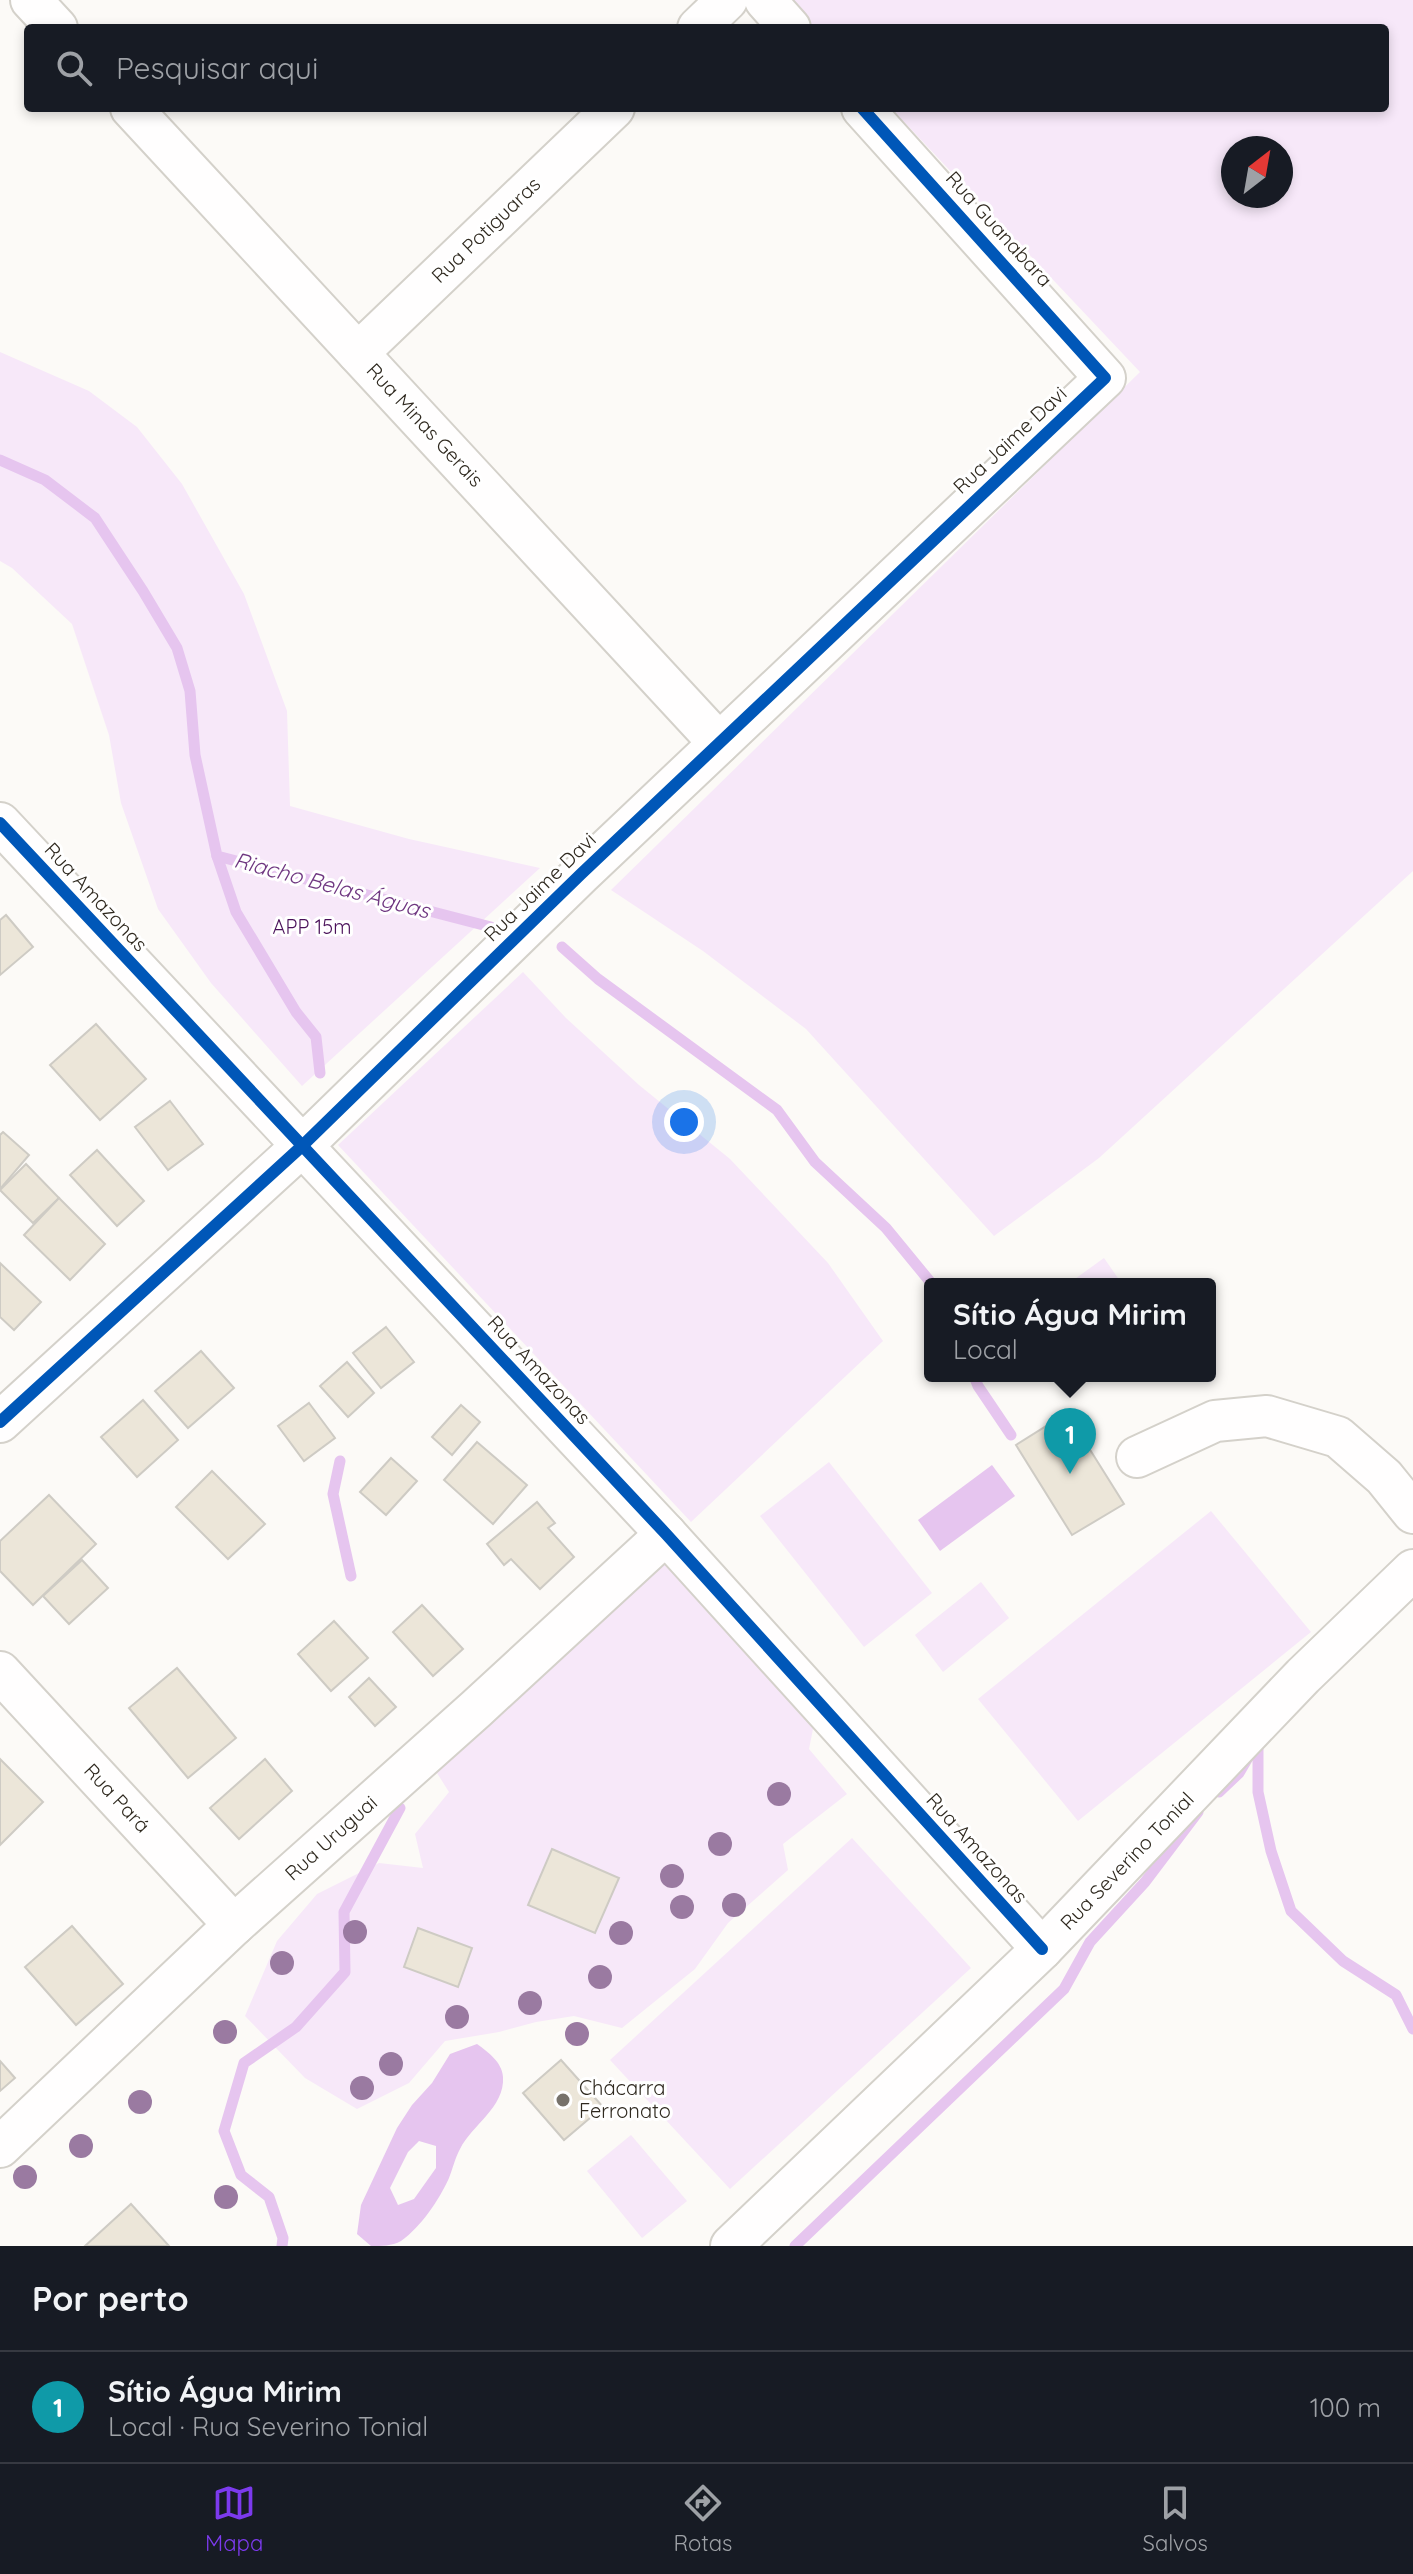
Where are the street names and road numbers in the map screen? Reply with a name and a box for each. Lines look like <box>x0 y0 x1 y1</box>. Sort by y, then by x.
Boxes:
street label: Rua Guanabara <box>941 166 1058 292</box>
street label: Rua Potiguaras <box>426 171 545 288</box>
street label: Rua Minas Gerais <box>362 358 489 492</box>
street label: Rua Jaime Davi <box>948 381 1072 499</box>
street label: Rua Jaime Davi <box>478 827 601 946</box>
street label: Rua Amazonas <box>39 837 153 956</box>
street label: Rua Amazonas <box>482 1310 596 1429</box>
street label: Rua Pará <box>79 1758 156 1838</box>
street label: Rua Amazonas <box>921 1787 1033 1908</box>
street label: Rua Severino Tonial <box>1055 1787 1199 1935</box>
street label: Rua Uruguai <box>279 1790 382 1886</box>

